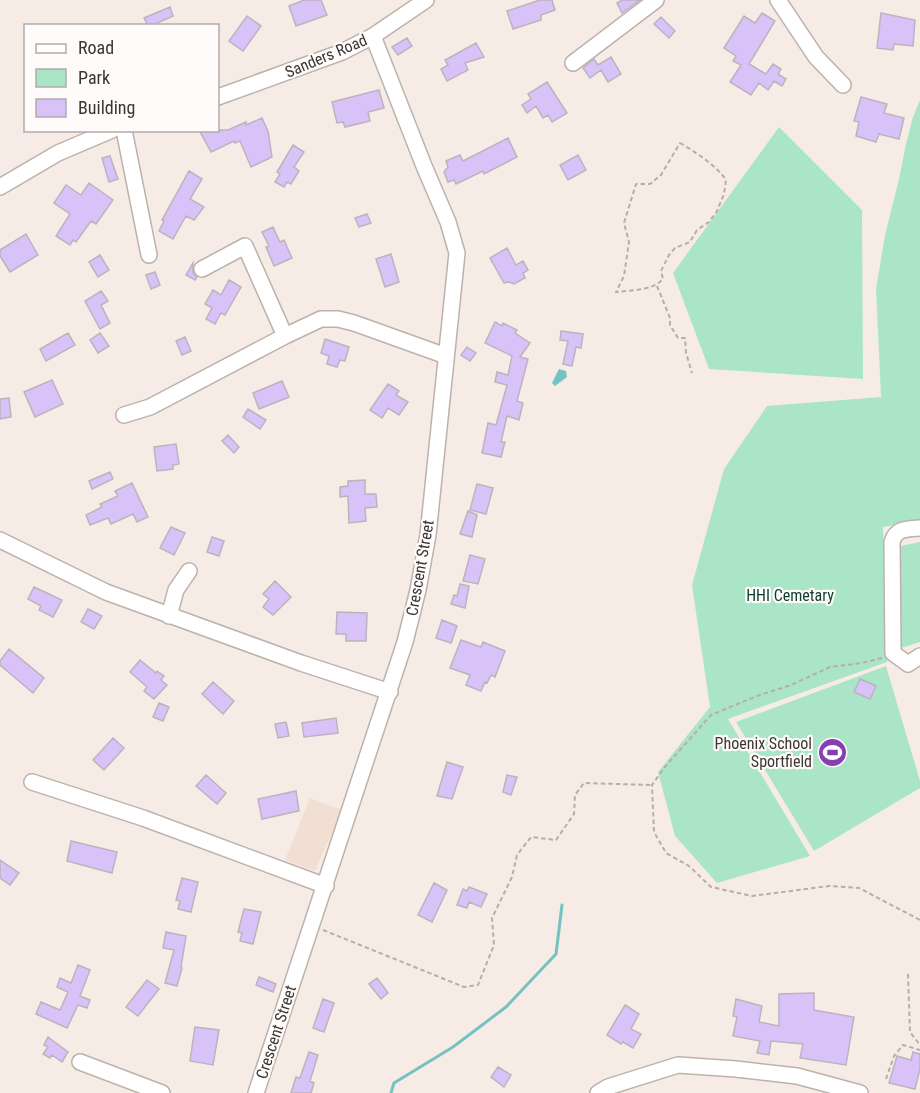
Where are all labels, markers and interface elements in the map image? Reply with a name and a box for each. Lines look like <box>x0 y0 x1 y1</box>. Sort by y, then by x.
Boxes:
legend <box>24 24 219 132</box>
street label: Sanders Road <box>282 30 370 82</box>
text: Road <box>78 37 114 58</box>
text: Park <box>78 67 110 88</box>
text: Building <box>78 97 135 118</box>
street label: Crescent Street <box>402 518 438 617</box>
park label: HHI Cemetary <box>746 586 834 605</box>
place label: Phoenix School Sportfield <box>715 734 812 771</box>
sports icon: Phoenix School Sportfield <box>817 736 849 768</box>
street label: Crescent Street <box>252 983 300 1081</box>

